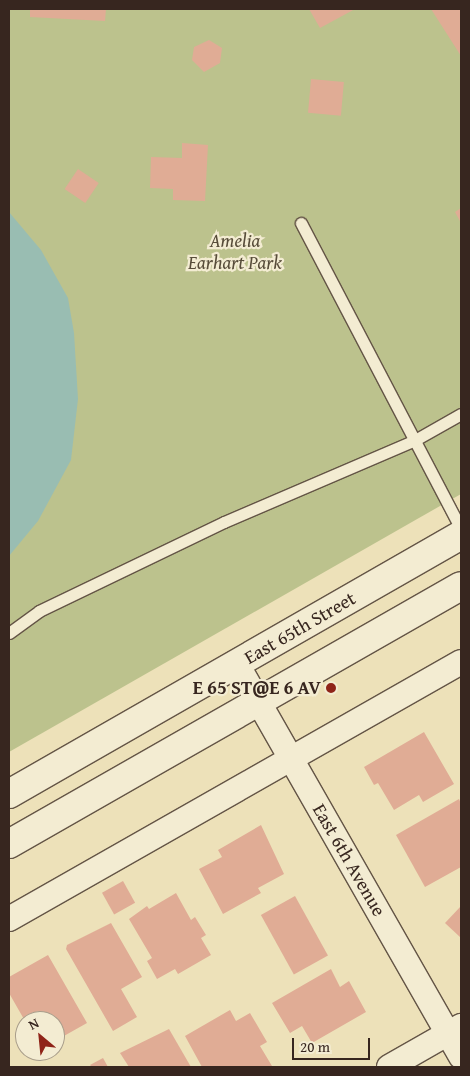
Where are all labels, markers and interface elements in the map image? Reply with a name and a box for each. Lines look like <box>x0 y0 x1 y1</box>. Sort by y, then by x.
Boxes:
park label: Amelia Earhart Park <box>188 230 282 274</box>
street label: East 65th Street <box>240 587 360 669</box>
place label: E 65 ST@E 6 AV <box>193 677 321 699</box>
marker: E 65 ST@E 6 AV <box>325 682 337 694</box>
street label: East 6th Avenue <box>308 800 390 920</box>
north arrow <box>15 1011 65 1061</box>
text: N <box>25 1013 42 1035</box>
scale bar <box>295 1028 372 1060</box>
text: 20 m <box>300 1036 330 1057</box>

